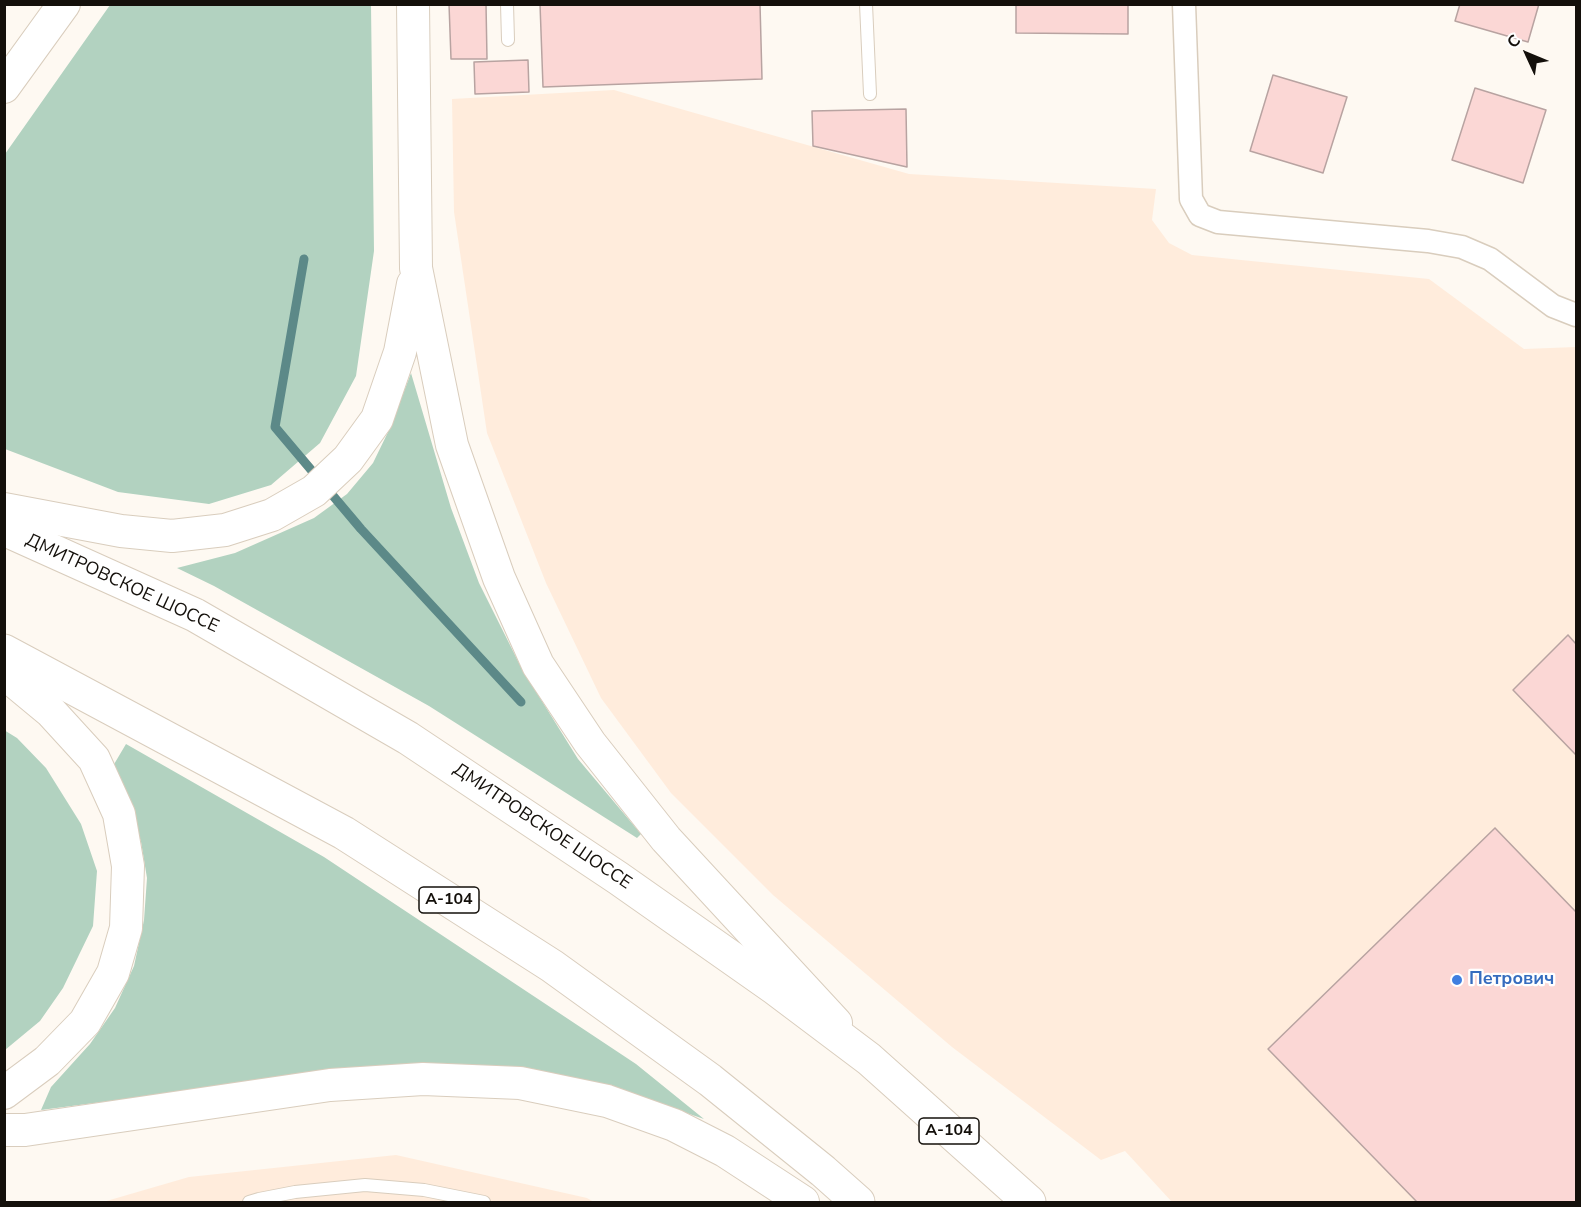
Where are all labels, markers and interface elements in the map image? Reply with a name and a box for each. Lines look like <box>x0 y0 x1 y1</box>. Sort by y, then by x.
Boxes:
north arrow <box>1497 24 1557 84</box>
text: С <box>1502 30 1526 53</box>
street label: ДМИТРОВСКОЕ ШОССЕ <box>22 530 222 638</box>
street label: ДМИТРОВСКОЕ ШОССЕ <box>449 759 635 895</box>
road number: А-104 <box>419 887 479 913</box>
place label: Петрович <box>1469 969 1554 991</box>
marker: Петрович <box>1450 973 1464 987</box>
road number: А-104 <box>919 1118 979 1144</box>

